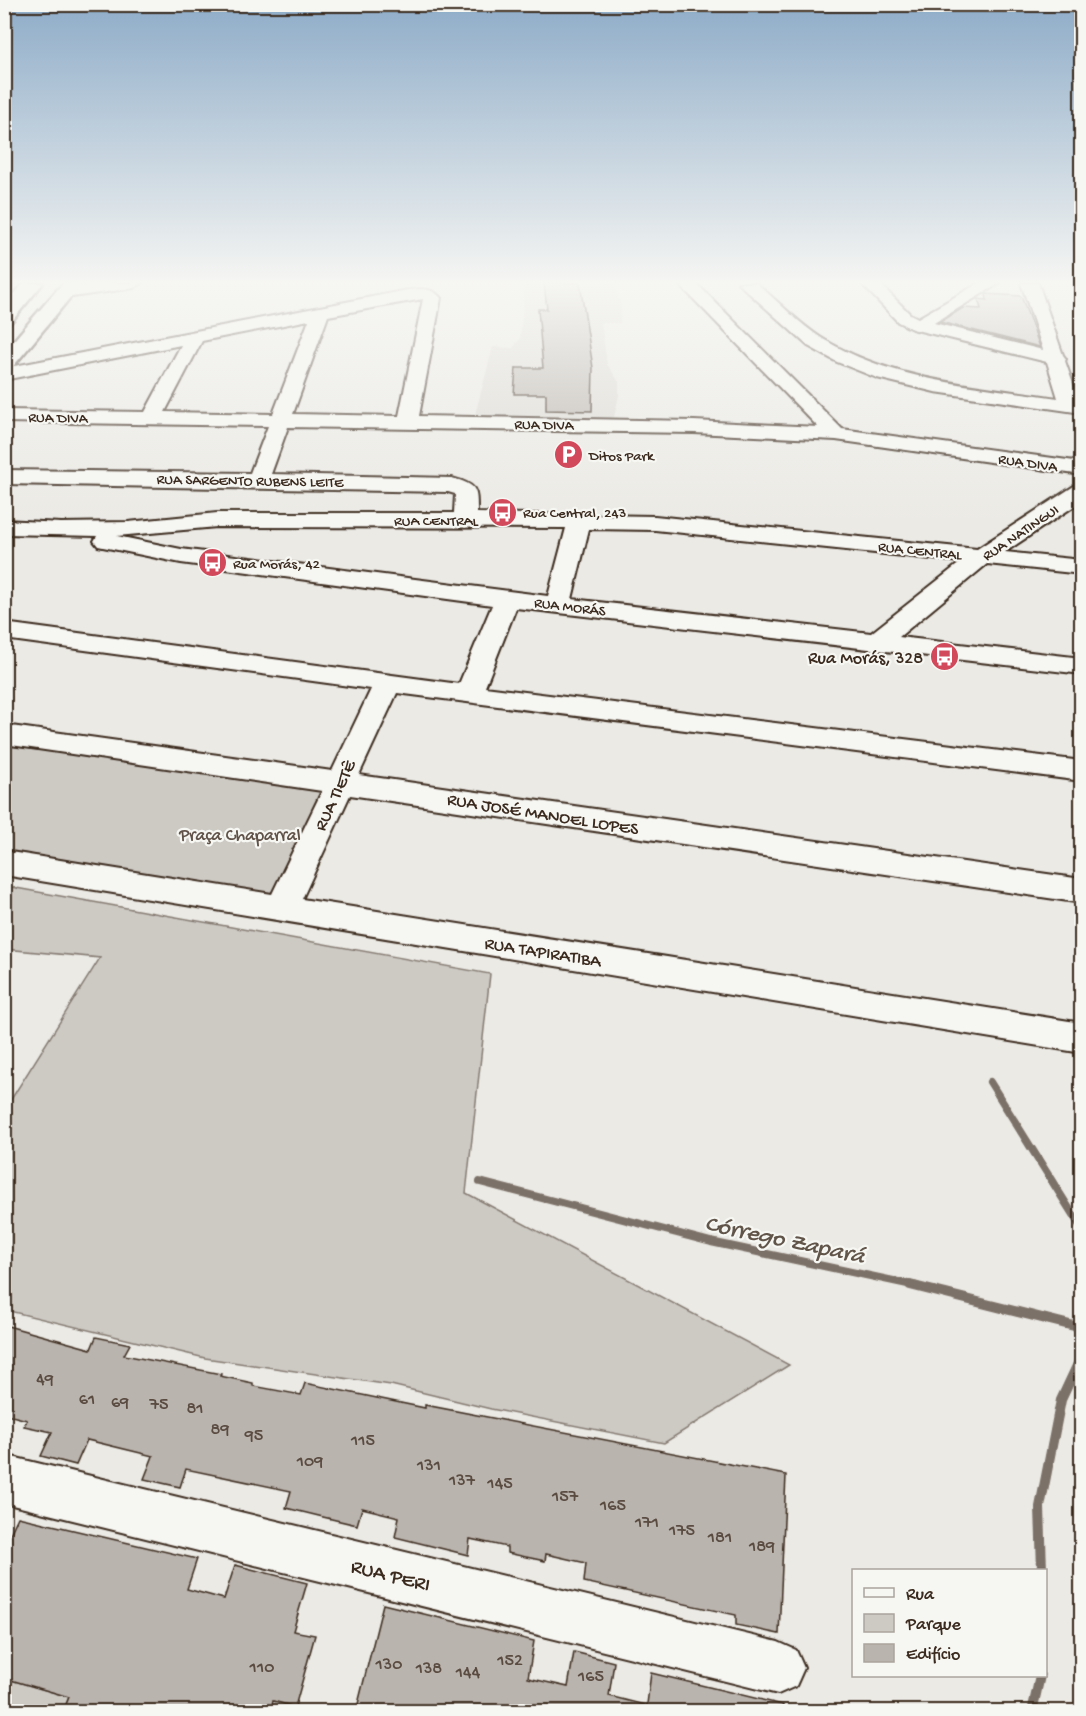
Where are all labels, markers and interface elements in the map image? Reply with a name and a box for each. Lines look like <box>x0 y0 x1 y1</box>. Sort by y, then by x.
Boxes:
street label: RUA DIVA <box>28 409 89 429</box>
street label: RUA DIVA <box>514 416 575 436</box>
parking icon: Ditos Park <box>552 439 584 471</box>
place label: Ditos Park <box>588 448 655 466</box>
street label: RUA DIVA <box>997 451 1060 477</box>
street label: RUA SARGENTO RUBENS LEITE <box>156 471 344 493</box>
bus stop icon: Rua Central, 243 <box>486 496 518 528</box>
street label: RUA NATINGUI <box>979 501 1063 566</box>
place label: Rua Central, 243 <box>523 505 627 523</box>
street label: RUA CENTRAL <box>394 513 479 531</box>
street label: RUA CENTRAL <box>877 539 963 565</box>
bus stop icon: Rua Morás, 42 <box>196 547 228 579</box>
place label: Rua Morás, 42 <box>233 556 320 574</box>
street label: RUA MORÁS <box>533 595 607 621</box>
bus stop icon: Rua Morás, 328 <box>928 641 960 673</box>
place label: Rua Morás, 328 <box>808 649 923 670</box>
street label: RUA TIETÊ <box>311 757 362 835</box>
street label: RUA JOSÉ MANOEL LOPES <box>445 790 640 841</box>
park label: Praça Chaparral <box>178 826 301 847</box>
street label: RUA TAPIRATIBA <box>483 934 604 973</box>
water label: Córrego Zapará <box>702 1210 868 1273</box>
house number: 49 <box>36 1370 54 1391</box>
house number: 61 <box>79 1390 95 1411</box>
house number: 69 <box>111 1393 129 1414</box>
house number: 75 <box>149 1395 168 1416</box>
house number: 81 <box>186 1399 204 1420</box>
house number: 89 <box>211 1420 229 1441</box>
house number: 95 <box>244 1426 263 1447</box>
house number: 115 <box>350 1431 375 1452</box>
house number: 109 <box>296 1452 323 1473</box>
house number: 131 <box>416 1456 441 1477</box>
house number: 137 <box>448 1471 476 1492</box>
house number: 145 <box>486 1474 513 1495</box>
house number: 157 <box>551 1487 579 1508</box>
house number: 165 <box>599 1496 626 1517</box>
house number: 171 <box>634 1513 659 1534</box>
house number: 175 <box>668 1521 695 1542</box>
house number: 181 <box>707 1528 732 1549</box>
house number: 189 <box>748 1537 775 1558</box>
street label: RUA PERI <box>348 1555 433 1599</box>
legend <box>852 1569 1047 1677</box>
text: Rua <box>906 1585 935 1606</box>
text: Parque <box>905 1615 962 1636</box>
text: Edifício <box>906 1645 960 1666</box>
house number: 152 <box>496 1651 523 1672</box>
house number: 130 <box>375 1655 402 1676</box>
house number: 110 <box>249 1658 274 1679</box>
house number: 138 <box>415 1659 442 1680</box>
house number: 144 <box>455 1663 481 1684</box>
house number: 165 <box>577 1667 604 1688</box>

